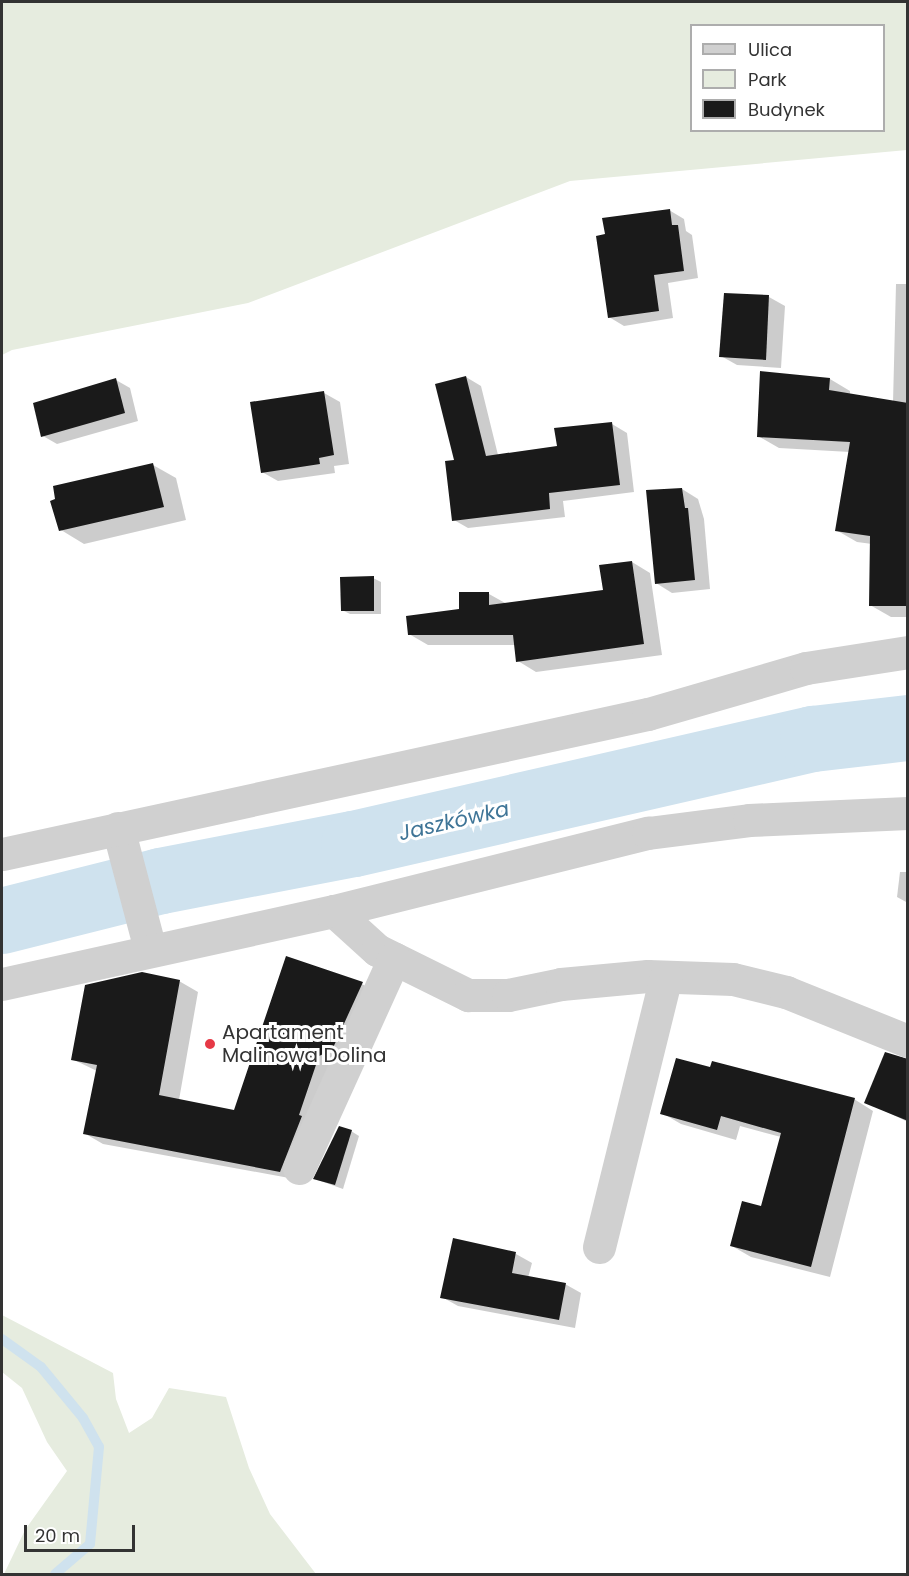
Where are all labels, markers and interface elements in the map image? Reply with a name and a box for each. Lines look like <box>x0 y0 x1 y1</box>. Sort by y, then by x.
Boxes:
legend <box>690 24 885 132</box>
text: Ulica <box>748 37 792 62</box>
text: Park <box>748 67 787 92</box>
text: Budynek <box>748 97 825 122</box>
water label: Jaszkówka <box>396 796 512 846</box>
place label: Apartament Malinowa Dolina <box>222 1020 387 1067</box>
marker: Apartament Malinowa Dolina <box>203 1037 217 1051</box>
scale bar <box>27 1513 138 1551</box>
text: 20 m <box>35 1523 80 1548</box>

